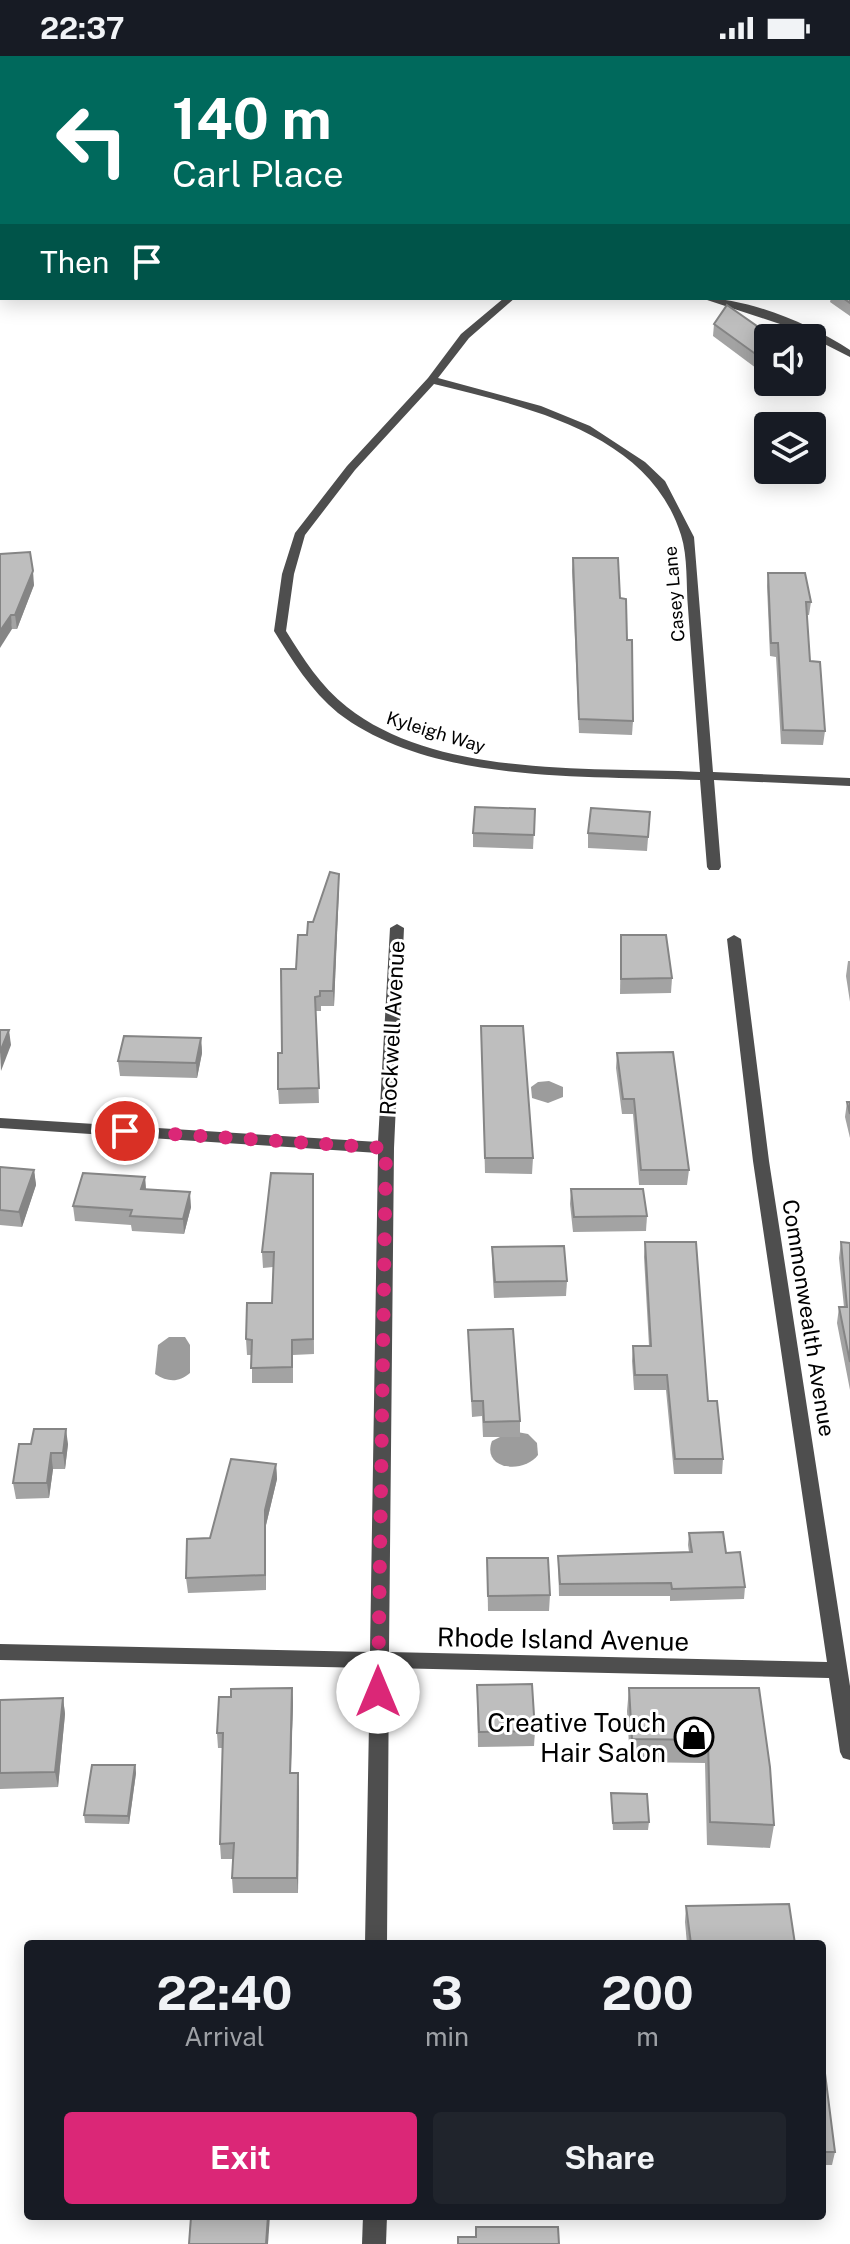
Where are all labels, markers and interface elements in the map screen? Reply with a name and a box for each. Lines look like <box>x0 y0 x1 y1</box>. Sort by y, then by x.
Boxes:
text: 22:37 <box>40 10 124 46</box>
text: 140 m <box>172 86 332 152</box>
icon: left <box>40 88 144 192</box>
text: Carl Place <box>172 153 344 195</box>
icon: arrive <box>125 240 169 284</box>
text: Then <box>40 244 109 280</box>
map controls <box>754 324 826 484</box>
button: sound <box>754 324 826 396</box>
button: layers <box>754 412 826 484</box>
street label: Casey Lane <box>659 545 689 643</box>
street label: Kyleigh Way <box>384 707 488 757</box>
street label: Rockwell Avenue <box>374 940 410 1116</box>
pin <box>91 1097 159 1165</box>
icon: arrive <box>103 1109 147 1153</box>
street label: Commonwealth Avenue <box>777 1198 841 1438</box>
street label: Rhode Island Avenue <box>437 1621 689 1657</box>
position arrow <box>336 1650 420 1734</box>
place label: Creative Touch Hair Salon <box>487 1707 666 1768</box>
shop icon: Creative Touch Hair Salon <box>673 1716 715 1758</box>
text: 22:40 <box>156 1964 293 2021</box>
text: 3 <box>431 1964 463 2021</box>
text: 200 <box>601 1964 694 2021</box>
text: Arrival <box>184 2021 265 2052</box>
text: min <box>425 2021 469 2052</box>
text: m <box>636 2021 659 2052</box>
button: Exit <box>64 2112 417 2204</box>
button: Share <box>433 2112 786 2204</box>

